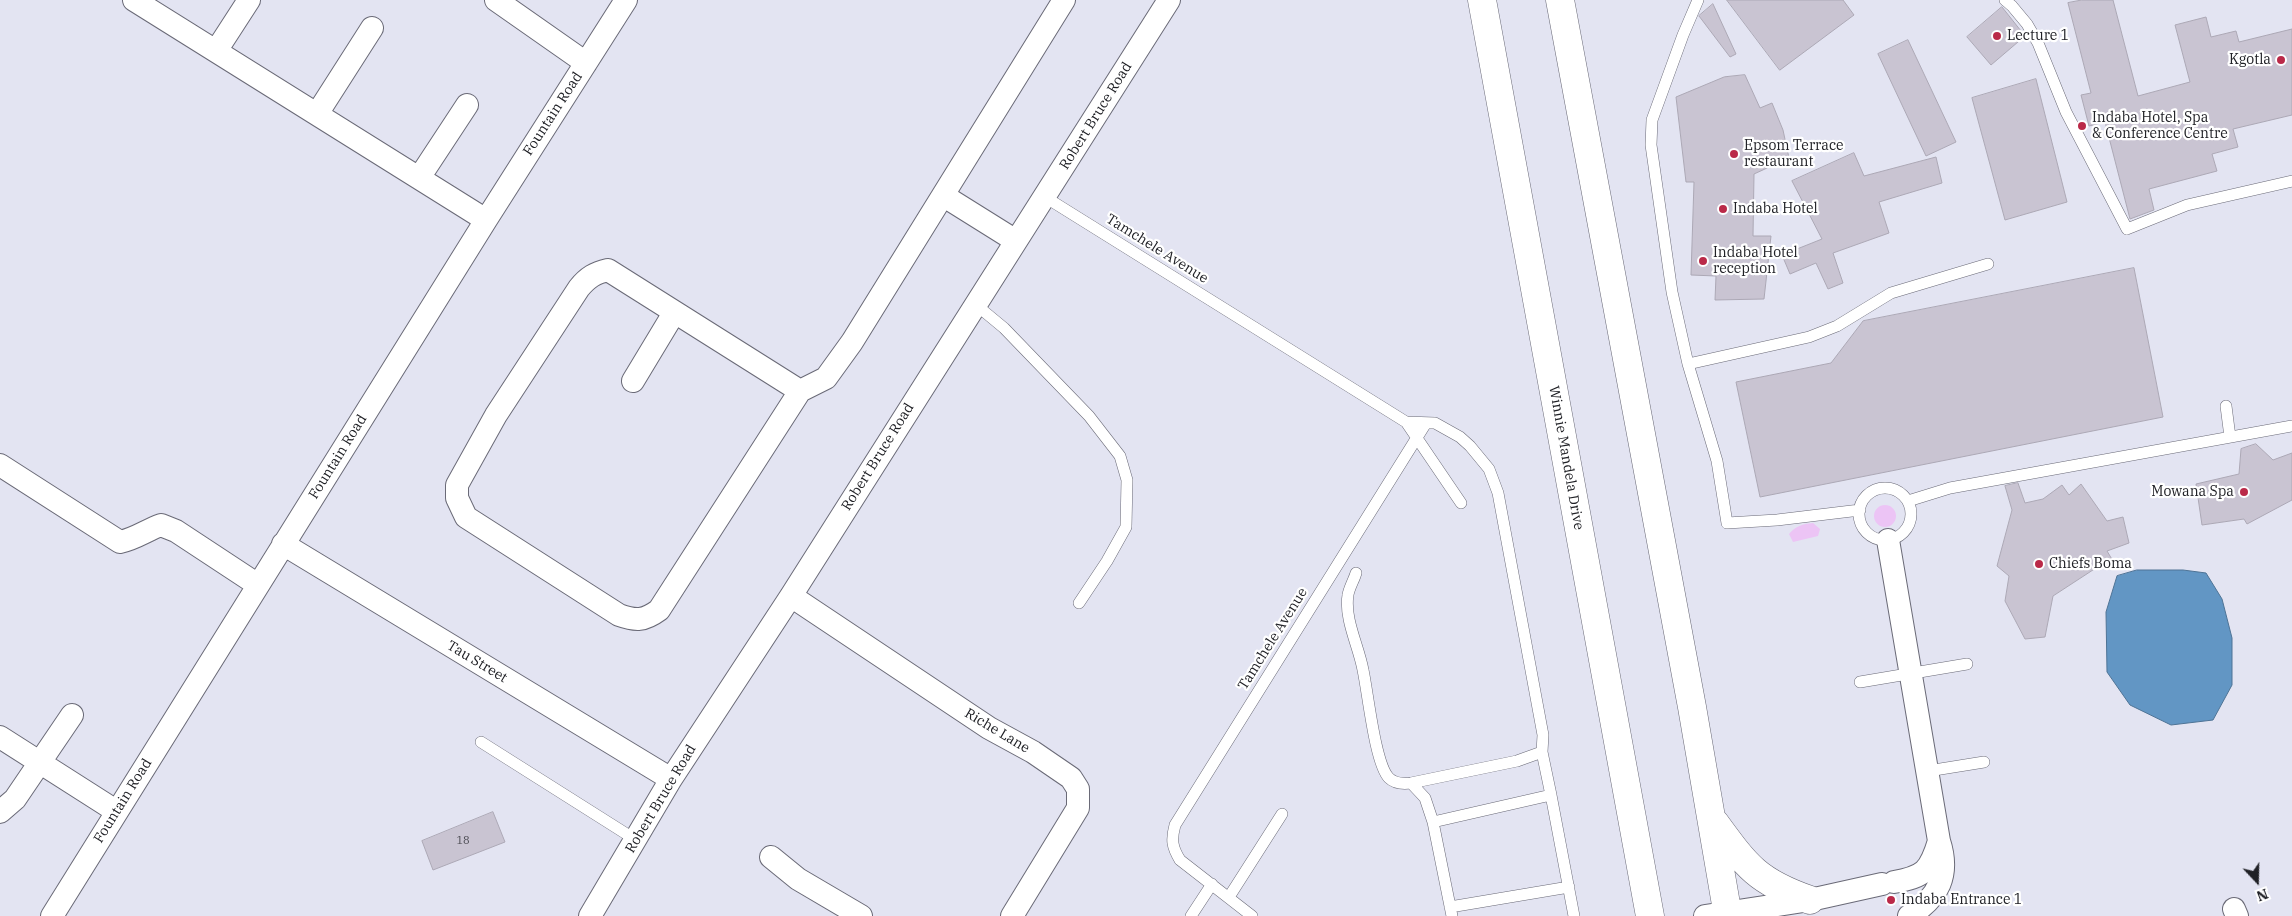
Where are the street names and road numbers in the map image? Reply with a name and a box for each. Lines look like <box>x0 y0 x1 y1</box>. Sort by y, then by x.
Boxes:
street label: Robert Bruce Road <box>1056 59 1136 173</box>
street label: Fountain Road <box>520 69 586 159</box>
street label: Tamchele Avenue <box>1103 211 1211 287</box>
street label: Winnie Mandela Drive <box>1545 385 1587 531</box>
street label: Robert Bruce Road <box>838 400 918 514</box>
street label: Fountain Road <box>305 412 371 502</box>
street label: Tamchele Avenue <box>1235 585 1311 693</box>
street label: Tau Street <box>444 637 510 687</box>
street label: Riche Lane <box>961 705 1033 757</box>
street label: Robert Bruce Road <box>622 742 700 856</box>
street label: Fountain Road <box>90 756 156 846</box>

